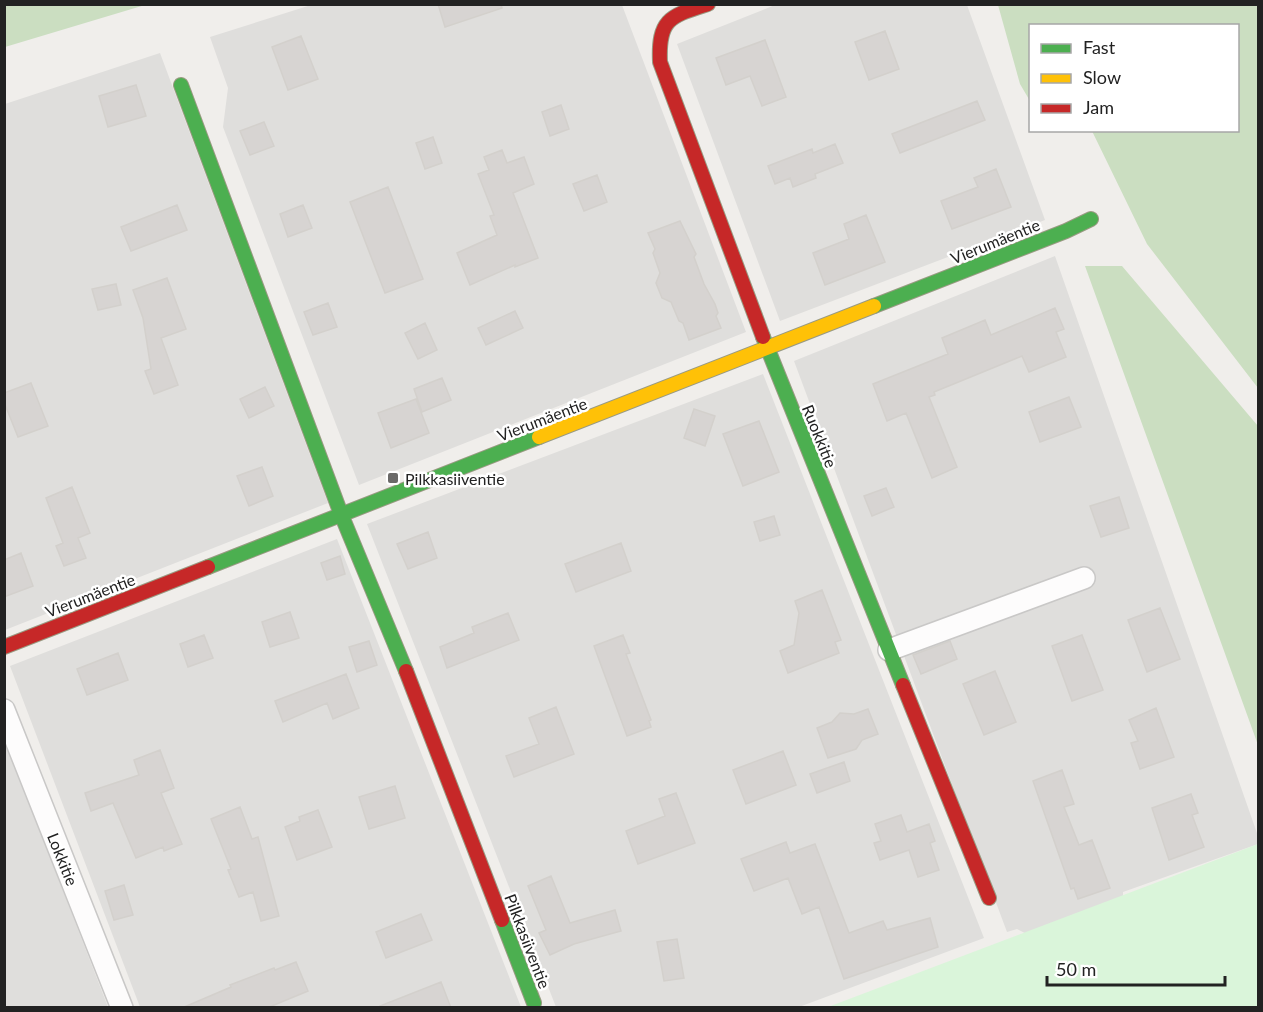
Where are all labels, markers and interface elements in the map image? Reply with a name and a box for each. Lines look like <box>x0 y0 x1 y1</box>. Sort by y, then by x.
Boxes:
legend <box>1029 24 1239 132</box>
text: Fast <box>1083 36 1116 58</box>
text: Slow <box>1083 66 1121 88</box>
text: Jam <box>1083 96 1114 118</box>
street label: Vierumäentie <box>948 214 1042 268</box>
street label: Vierumäentie <box>494 393 590 445</box>
street label: Ruokkitie <box>799 402 841 470</box>
place label: Pilkkasiiventie <box>405 469 505 488</box>
marker: Pilkkasiiventie <box>386 471 400 485</box>
street label: Vierumäentie <box>42 569 138 621</box>
street label: Lokkitie <box>44 830 82 888</box>
street label: Pilkkasiiventie <box>501 891 555 991</box>
scale bar <box>1047 949 1226 987</box>
text: 50 m <box>1056 958 1096 980</box>

